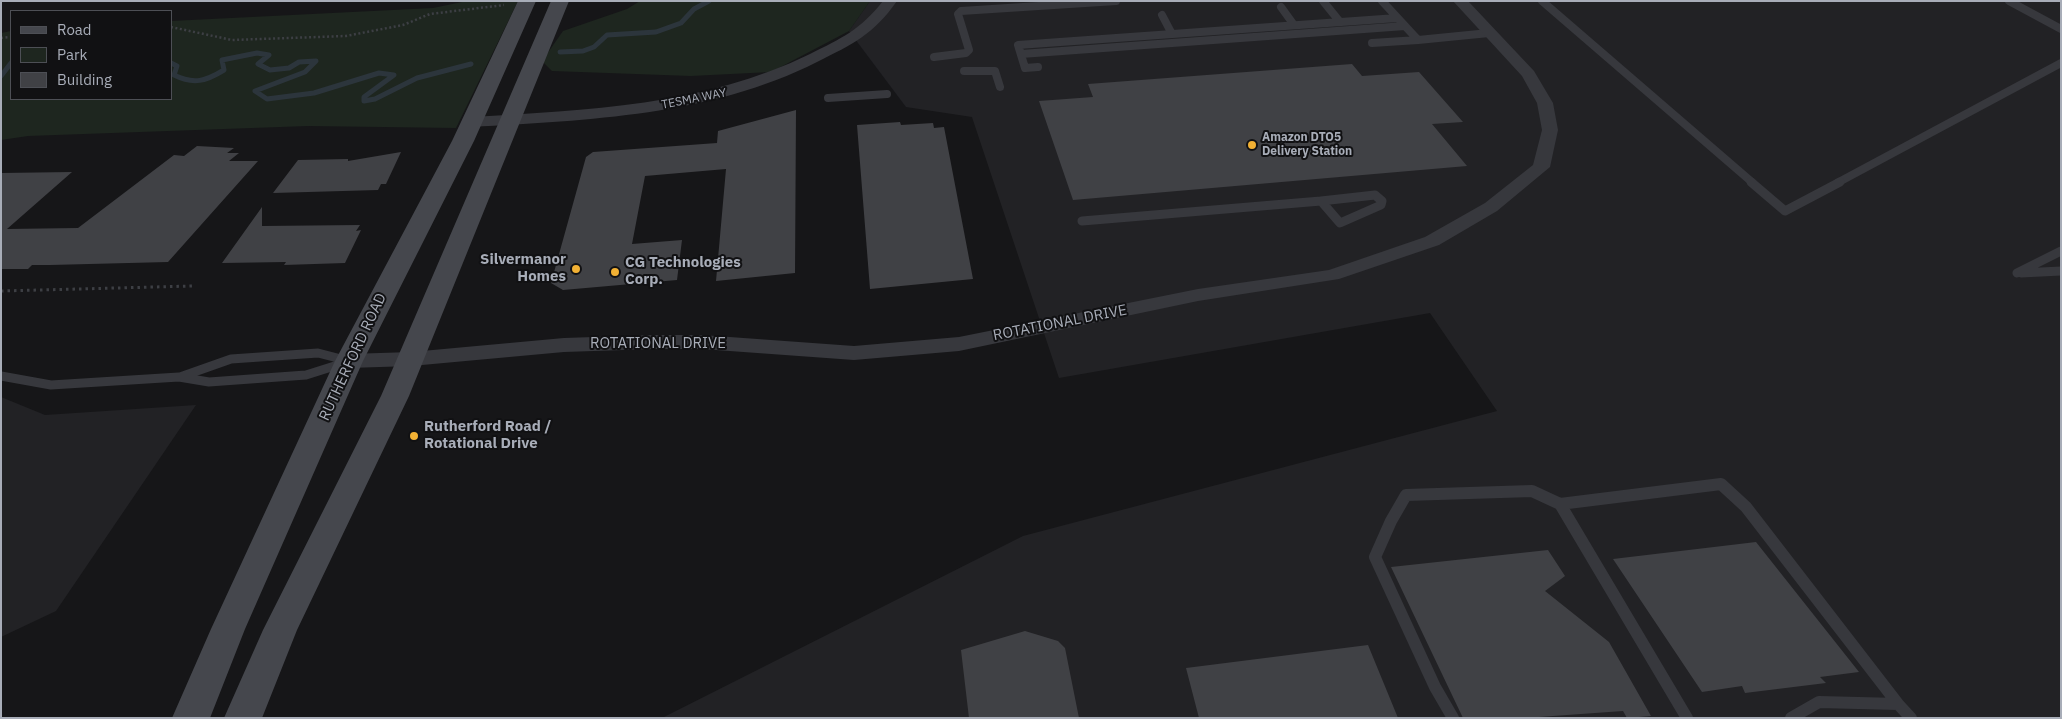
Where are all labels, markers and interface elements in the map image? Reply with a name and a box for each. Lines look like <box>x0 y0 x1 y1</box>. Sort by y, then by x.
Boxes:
legend <box>10 10 172 100</box>
text: Road <box>57 20 92 39</box>
text: Park <box>57 45 87 64</box>
text: Building <box>57 70 112 89</box>
street label: TESMA WAY <box>660 86 728 112</box>
place label: Amazon DTO5 Delivery Station <box>1262 131 1352 159</box>
marker: Amazon DTO5 Delivery Station <box>1246 139 1258 151</box>
place label: Silvermanor Homes <box>480 251 566 286</box>
place label: CG Technologies Corp. <box>625 254 741 289</box>
marker: Silvermanor Homes <box>570 263 582 275</box>
marker: CG Technologies Corp. <box>609 266 621 278</box>
street label: RUTHERFORD ROAD <box>316 290 390 424</box>
street label: ROTATIONAL DRIVE <box>992 301 1128 345</box>
street label: ROTATIONAL DRIVE <box>590 335 726 353</box>
place label: Rutherford Road / Rotational Drive <box>424 418 551 453</box>
marker: Rutherford Road / Rotational Drive <box>408 430 420 442</box>

